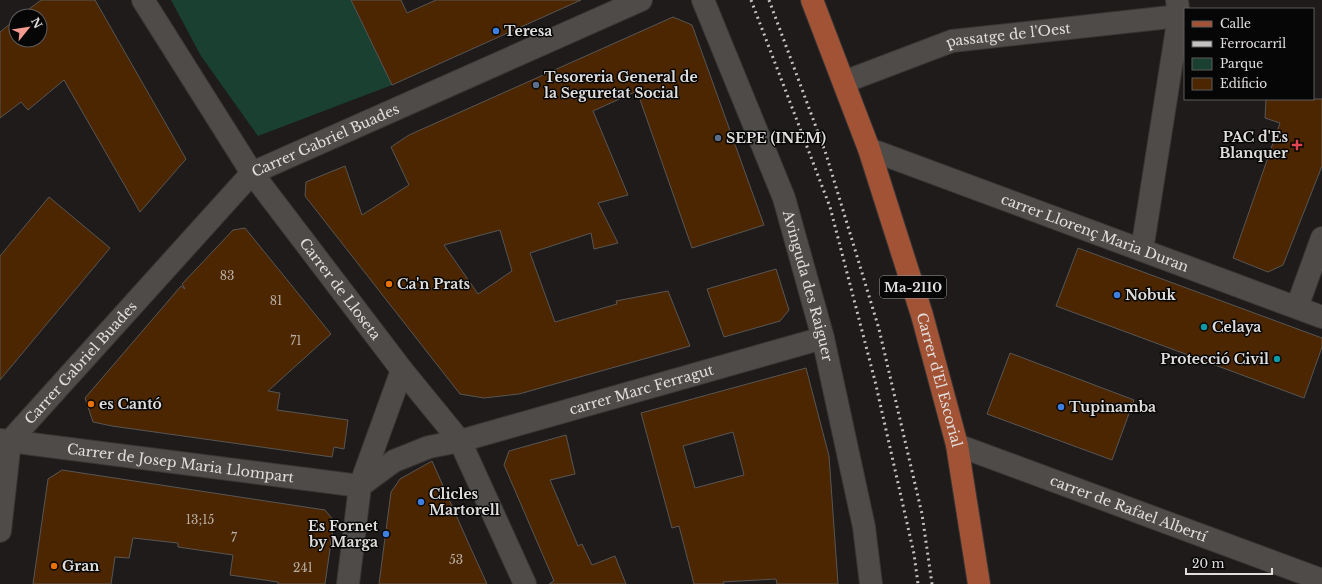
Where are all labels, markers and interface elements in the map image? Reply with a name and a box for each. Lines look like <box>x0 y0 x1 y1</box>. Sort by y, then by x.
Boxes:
north arrow <box>8 8 48 48</box>
legend <box>1184 8 1314 100</box>
text: N <box>28 15 46 32</box>
text: Calle <box>1220 16 1251 31</box>
street label: passatge de l'Oest <box>943 19 1072 52</box>
place label: Teresa <box>504 22 552 40</box>
marker: Teresa <box>491 26 501 36</box>
text: Ferrocarril <box>1220 36 1286 51</box>
text: Parque <box>1220 56 1263 71</box>
place label: Tesoreria General de la Seguretat Social <box>544 68 698 102</box>
text: Edificio <box>1220 76 1267 91</box>
marker: Tesoreria General de la Seguretat Social <box>531 80 541 90</box>
street label: Carrer Gabriel Buades <box>249 100 402 181</box>
place label: PAC d'Es Blanquer <box>1219 128 1288 162</box>
place label: SEPE (INEM) <box>726 129 826 147</box>
marker: SEPE (INEM) <box>713 133 723 143</box>
marker: PAC d'Es Blanquer <box>1291 139 1303 151</box>
street label: carrer Llorenç Maria Duran <box>999 190 1192 276</box>
street label: Avinguda des Raiguer <box>779 207 837 363</box>
street label: Carrer de Lloseta <box>296 234 385 344</box>
house number: 83 <box>220 268 234 283</box>
place label: Ca'n Prats <box>397 275 471 293</box>
road number: Ma-2110 <box>880 276 946 298</box>
marker: Ca'n Prats <box>384 279 394 289</box>
place label: Nobuk <box>1125 286 1176 304</box>
marker: Nobuk <box>1112 290 1122 300</box>
house number: 81 <box>270 293 282 308</box>
street label: Carrer Gabriel Buades <box>21 298 141 428</box>
street label: Carrer d'El Escorial <box>913 311 966 450</box>
place label: Celaya <box>1212 318 1261 336</box>
marker: Celaya <box>1199 322 1209 332</box>
house number: 71 <box>290 333 302 348</box>
place label: Protecció Civil <box>1160 350 1269 368</box>
marker: Protecció Civil <box>1272 354 1282 364</box>
street label: carrer Marc Ferragut <box>567 360 716 419</box>
place label: es Cantó <box>99 395 162 413</box>
place label: Tupinamba <box>1069 398 1156 416</box>
marker: es Cantó <box>86 399 96 409</box>
marker: Tupinamba <box>1056 402 1066 412</box>
street label: Carrer de Josep Maria Llompart <box>66 440 296 487</box>
street label: carrer de Rafael Albertí <box>1048 471 1210 546</box>
place label: Clicles Martorell <box>429 485 500 519</box>
marker: Clicles Martorell <box>416 497 426 507</box>
house number: 13;15 <box>186 512 215 527</box>
place label: Es Fornet by Marga <box>308 517 379 551</box>
marker: Es Fornet by Marga <box>381 529 391 539</box>
house number: 7 <box>231 530 238 545</box>
scale bar <box>1186 550 1272 576</box>
house number: 53 <box>449 552 463 567</box>
text: 20 m <box>1192 556 1224 571</box>
place label: Gran <box>62 557 99 575</box>
house number: 241 <box>293 560 313 575</box>
marker: Gran <box>49 561 59 571</box>

